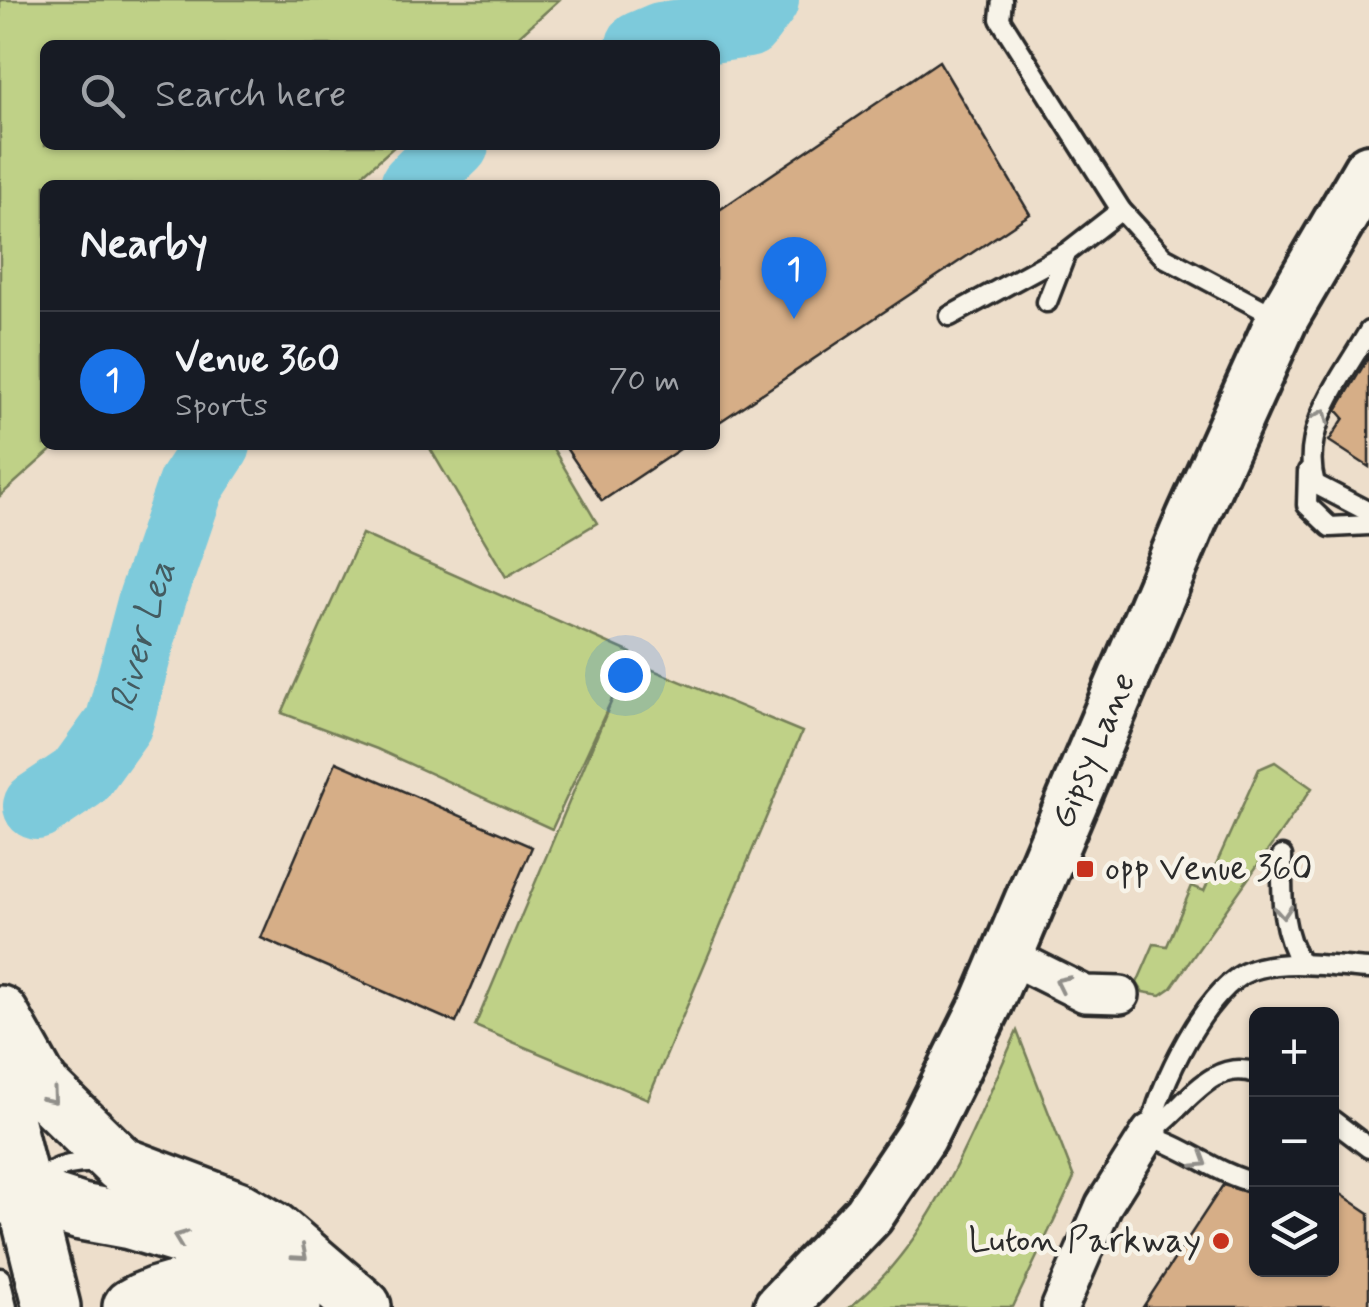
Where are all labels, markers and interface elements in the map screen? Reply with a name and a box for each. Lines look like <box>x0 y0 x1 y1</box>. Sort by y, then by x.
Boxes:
search box <box>40 40 720 150</box>
icon: search <box>75 68 130 123</box>
text: Search here <box>155 71 346 120</box>
text: Nearby <box>80 218 208 273</box>
pin: 1 <box>762 236 826 319</box>
text: Venue 360 <box>175 336 340 385</box>
text: 1 <box>105 360 120 402</box>
text: 70 m <box>608 360 680 402</box>
text: Sports <box>175 385 268 427</box>
one-way arrow <box>1310 408 1330 426</box>
water label: River Lea <box>98 554 188 718</box>
your location <box>600 650 651 701</box>
street label: Gipsy Lane <box>1040 665 1147 836</box>
place label: opp Venue 360 <box>1105 846 1312 892</box>
marker: opp Venue 360 <box>1074 858 1096 880</box>
one-way arrow <box>1272 904 1293 920</box>
one-way arrow <box>1054 975 1072 995</box>
map controls <box>1249 1007 1339 1277</box>
button: + <box>1249 1007 1339 1097</box>
one-way arrow <box>39 1085 57 1103</box>
button: − <box>1249 1097 1339 1187</box>
one-way arrow <box>1190 1149 1208 1168</box>
button: layers <box>1249 1187 1339 1277</box>
place label: Luton Parkway <box>969 1218 1201 1264</box>
one-way arrow <box>173 1229 190 1250</box>
marker: Luton Parkway <box>1210 1230 1232 1252</box>
one-way arrow <box>289 1242 307 1260</box>

